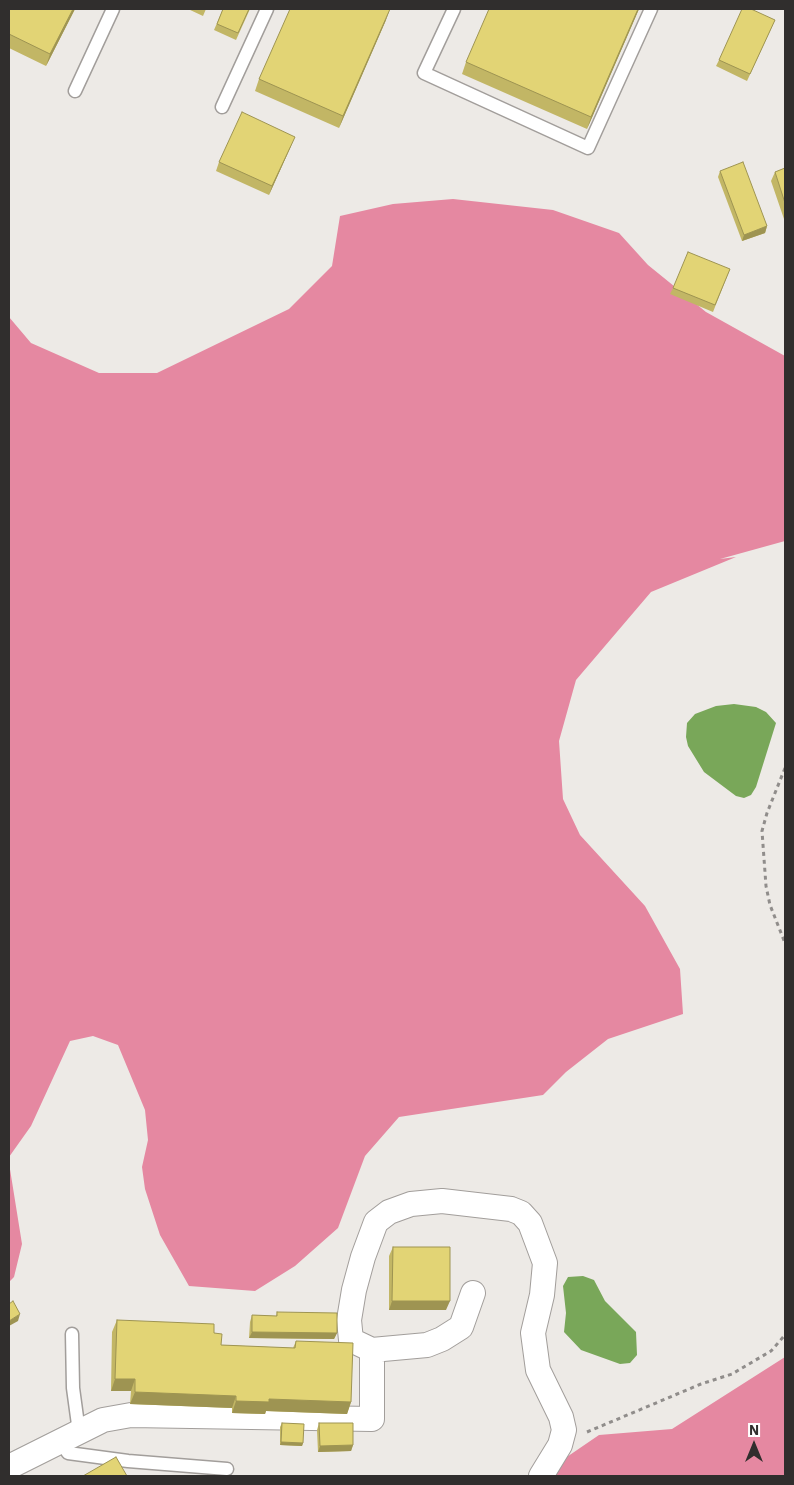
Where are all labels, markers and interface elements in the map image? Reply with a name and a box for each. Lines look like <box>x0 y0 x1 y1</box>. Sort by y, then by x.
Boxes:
north arrow <box>729 1420 779 1470</box>
text: N <box>749 1421 759 1439</box>

